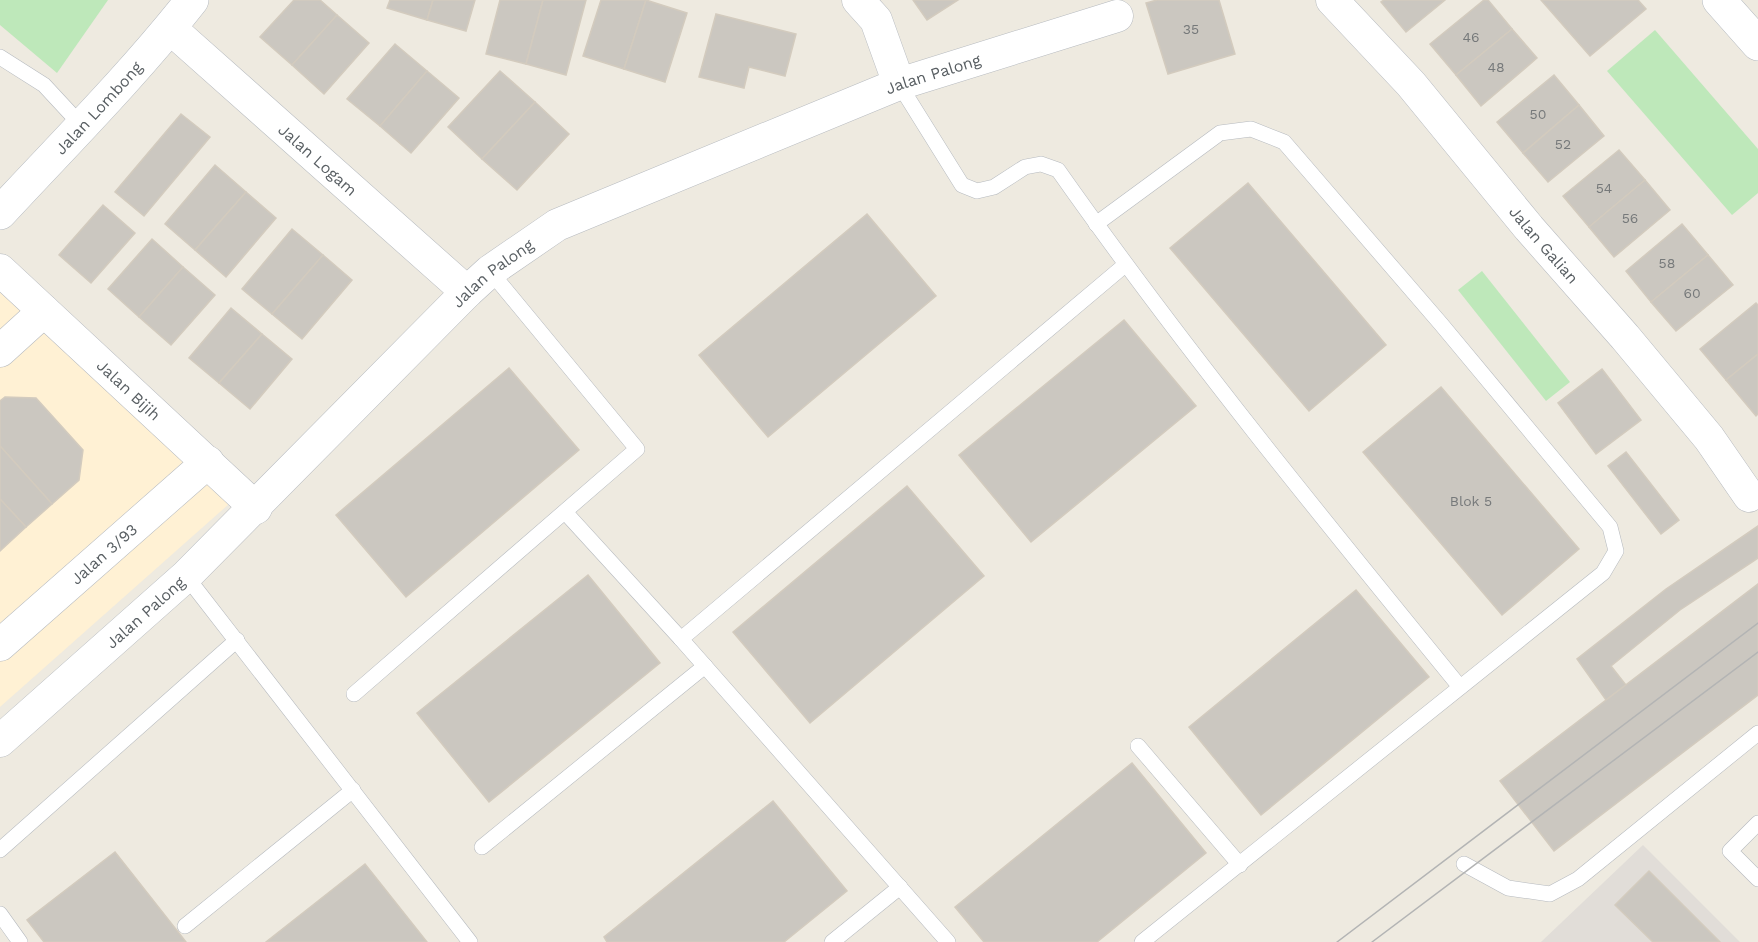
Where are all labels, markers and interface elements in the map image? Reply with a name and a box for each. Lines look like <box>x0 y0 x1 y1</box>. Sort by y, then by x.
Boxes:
house number: 35 <box>1183 21 1199 37</box>
house number: 46 <box>1462 29 1480 45</box>
street label: Jalan Palong <box>882 49 983 98</box>
street label: Jalan Lombong <box>51 57 146 158</box>
house number: 48 <box>1487 59 1505 75</box>
house number: 50 <box>1530 106 1546 122</box>
street label: Jalan Logam <box>275 120 361 200</box>
house number: 52 <box>1555 136 1571 152</box>
house number: 54 <box>1596 180 1612 196</box>
street label: Jalan Galian <box>1506 202 1583 287</box>
house number: 56 <box>1622 210 1638 226</box>
street label: Jalan Palong <box>448 234 537 311</box>
house number: 58 <box>1659 255 1675 271</box>
house number: 60 <box>1683 285 1701 301</box>
street label: Jalan Bijih <box>93 356 165 424</box>
house number: Blok 5 <box>1450 493 1492 509</box>
street label: Jalan 3/93 <box>66 519 141 588</box>
street label: Jalan Palong <box>102 572 189 652</box>

